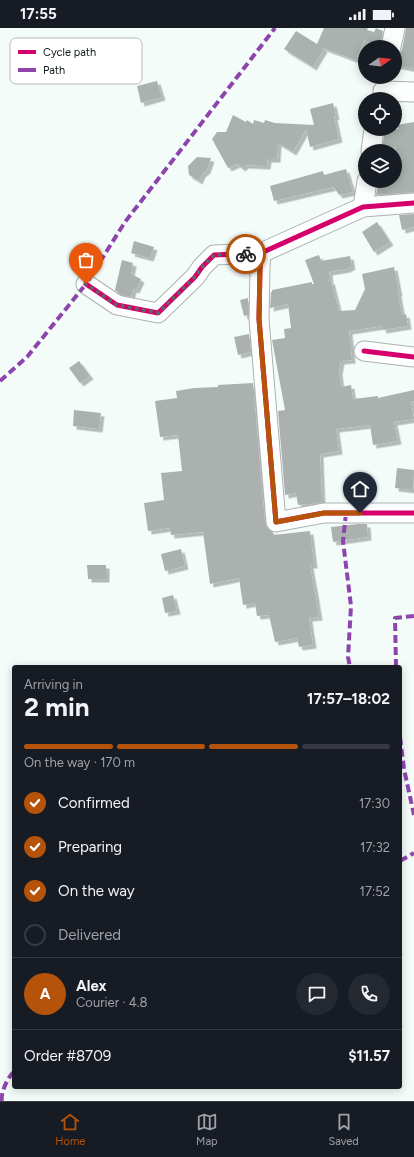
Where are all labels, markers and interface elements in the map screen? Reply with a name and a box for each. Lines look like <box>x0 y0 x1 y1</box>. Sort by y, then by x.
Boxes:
text: 17:55 <box>20 5 57 23</box>
legend <box>10 38 142 84</box>
north arrow <box>358 40 402 84</box>
map controls <box>358 40 402 188</box>
text: Cycle path <box>43 46 96 59</box>
text: Path <box>43 64 65 77</box>
button: locate <box>358 92 402 136</box>
button: layers <box>358 144 402 188</box>
courier <box>226 234 266 274</box>
pin <box>69 243 103 284</box>
icon: bike <box>235 243 257 265</box>
icon: bag <box>75 249 97 271</box>
pin <box>343 472 377 513</box>
icon: home <box>349 478 371 500</box>
text: Arriving in <box>24 677 83 692</box>
text: 17:57–18:02 <box>307 690 390 708</box>
text: 2 min <box>24 691 90 723</box>
text: On the way · 170 m <box>24 755 135 770</box>
icon: check <box>24 792 46 814</box>
text: Confirmed <box>58 794 130 812</box>
text: 17:30 <box>359 796 390 811</box>
icon: check <box>24 836 46 858</box>
text: Preparing <box>58 838 122 856</box>
text: 17:32 <box>360 840 390 855</box>
icon: check <box>24 880 46 902</box>
text: On the way <box>58 882 135 900</box>
text: 17:52 <box>360 884 390 899</box>
text: Delivered <box>58 926 121 944</box>
button: chat <box>296 973 338 1015</box>
button: phone <box>348 973 390 1015</box>
text: Alex <box>76 977 106 995</box>
text: A <box>40 985 50 1003</box>
text: Courier · 4.8 <box>76 995 148 1010</box>
text: Order #8709 <box>24 1047 111 1065</box>
text: $11.57 <box>348 1047 390 1065</box>
tab: Home <box>55 1111 85 1148</box>
tab: Map <box>196 1111 218 1148</box>
tab: Saved <box>328 1111 359 1148</box>

